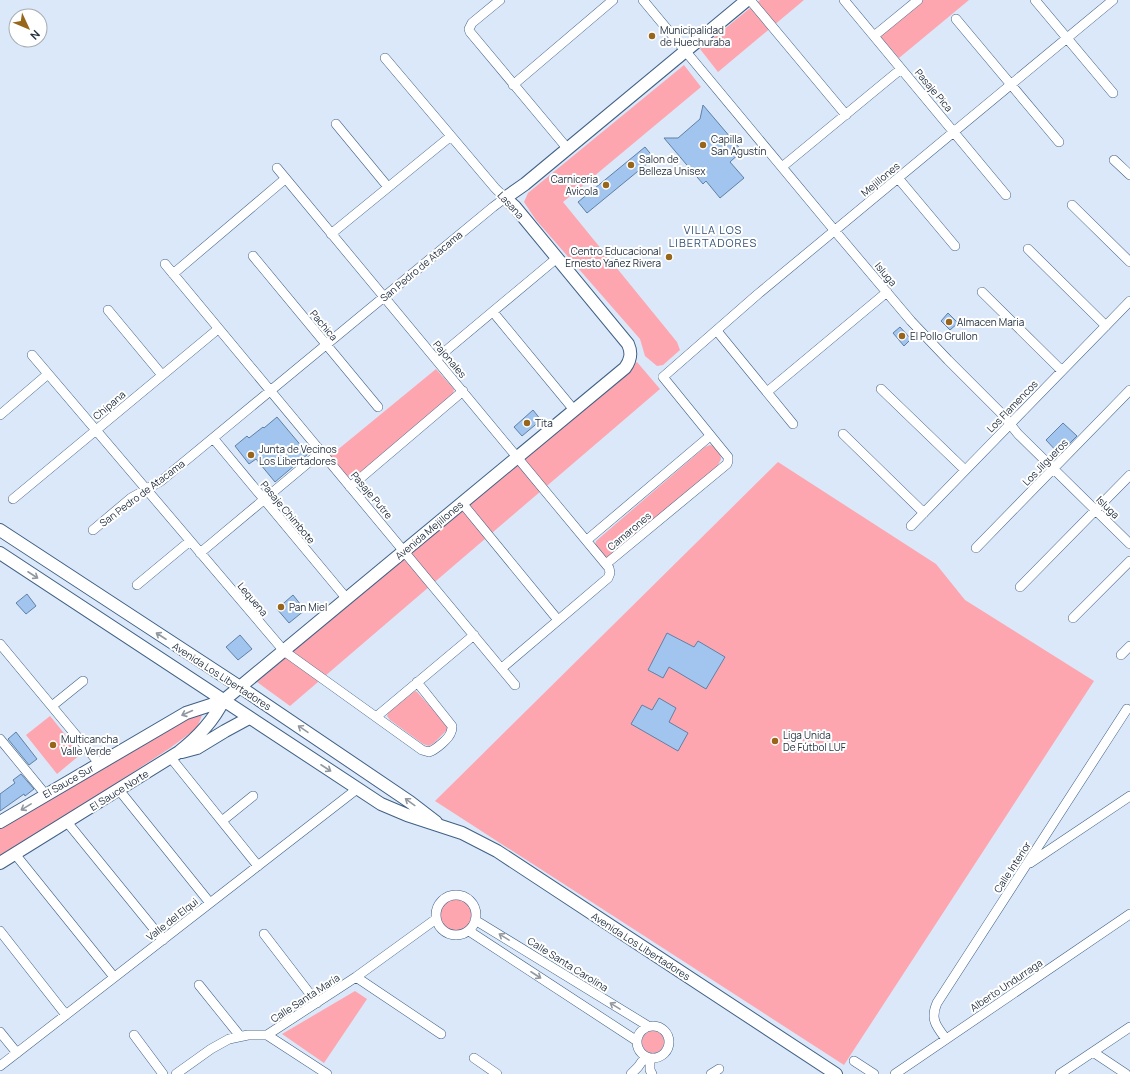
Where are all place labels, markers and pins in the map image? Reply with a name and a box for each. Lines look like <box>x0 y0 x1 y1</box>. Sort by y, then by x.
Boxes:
place label: Municipalidad de Huechuraba <box>660 23 730 49</box>
marker: Municipalidad de Huechuraba <box>647 31 657 41</box>
place label: Capilla San Agustín <box>711 132 766 158</box>
marker: Capilla San Agustín <box>698 140 708 150</box>
place label: Salon de Belleza Unisex <box>639 152 706 178</box>
marker: Salon de Belleza Unisex <box>626 160 636 170</box>
place label: Carniceria Avicola <box>551 172 598 198</box>
marker: Carniceria Avicola <box>601 180 611 190</box>
place label: Centro Educacional Ernesto Yañez Rivera <box>565 244 661 270</box>
marker: Centro Educacional Ernesto Yañez Rivera <box>664 252 674 262</box>
place label: Almacen Maria <box>957 315 1024 329</box>
marker: Almacen Maria <box>944 317 954 327</box>
place label: El Pollo Grullon <box>910 329 978 343</box>
marker: El Pollo Grullon <box>897 331 907 341</box>
place label: Tita <box>535 416 553 430</box>
marker: Tita <box>522 418 532 428</box>
place label: Junta de Vecinos Los Libertadores <box>259 442 337 468</box>
marker: Junta de Vecinos Los Libertadores <box>246 450 256 460</box>
place label: Pan Miel <box>289 600 327 614</box>
marker: Pan Miel <box>276 602 286 612</box>
place label: Liga Unida De Fútbol LUF <box>783 728 846 754</box>
place label: Multicancha Valle Verde <box>61 732 118 758</box>
marker: Liga Unida De Fútbol LUF <box>770 736 780 746</box>
marker: Multicancha Valle Verde <box>48 740 58 750</box>

